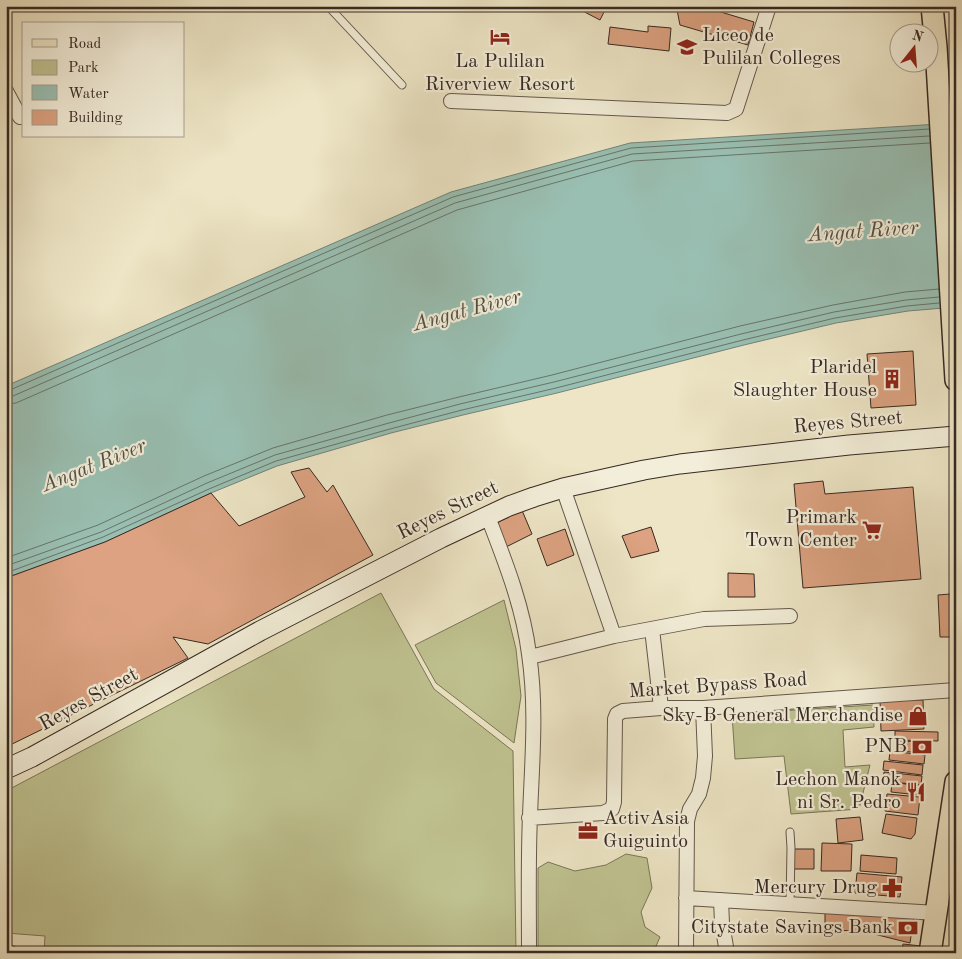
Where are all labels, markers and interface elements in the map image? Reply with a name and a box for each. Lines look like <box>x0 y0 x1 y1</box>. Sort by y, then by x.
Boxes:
legend <box>22 22 185 138</box>
north arrow <box>890 22 940 72</box>
hotel icon: La Pulilan Riverview Resort <box>489 26 511 48</box>
place label: Liceo de Pulilan Colleges <box>702 26 841 69</box>
text: N <box>910 28 925 45</box>
school or university icon: Liceo de Pulilan Colleges <box>676 36 698 58</box>
text: Road <box>68 37 102 52</box>
place label: La Pulilan Riverview Resort <box>425 52 575 95</box>
text: Park <box>68 61 99 76</box>
text: Water <box>68 87 109 102</box>
text: Building <box>68 111 123 126</box>
water label: Angat River <box>806 218 920 246</box>
water label: Angat River <box>410 286 524 336</box>
place label: Plaridel Slaughter House <box>733 358 877 401</box>
building icon: Plaridel Slaughter House <box>881 368 903 390</box>
street label: Reyes Street <box>793 408 903 438</box>
water label: Angat River <box>38 435 150 497</box>
street label: Reyes Street <box>394 478 502 544</box>
place label: Primark Town Center <box>745 508 857 551</box>
supermarket icon: Primark Town Center <box>861 519 883 541</box>
street label: Reyes Street <box>36 665 142 735</box>
street label: Market Bypass Road <box>628 670 808 702</box>
shop icon: Sky-B General Merchandise <box>907 705 929 727</box>
place label: Sky-B General Merchandise <box>662 706 903 726</box>
bank icon: PNB <box>911 736 933 758</box>
place label: PNB <box>864 737 907 757</box>
place label: Lechon Manok ni Sr. Pedro <box>775 770 901 813</box>
restaurant icon: Lechon Manok ni Sr. Pedro <box>905 781 927 803</box>
place label: ActivAsia Guiguinto <box>603 809 689 852</box>
office icon: ActivAsia Guiguinto <box>577 820 599 842</box>
pharmacy icon: Mercury Drug <box>881 877 903 899</box>
place label: Mercury Drug <box>754 878 877 898</box>
bank icon: Citystate Savings Bank <box>897 917 919 939</box>
place label: Citystate Savings Bank <box>691 918 893 938</box>

